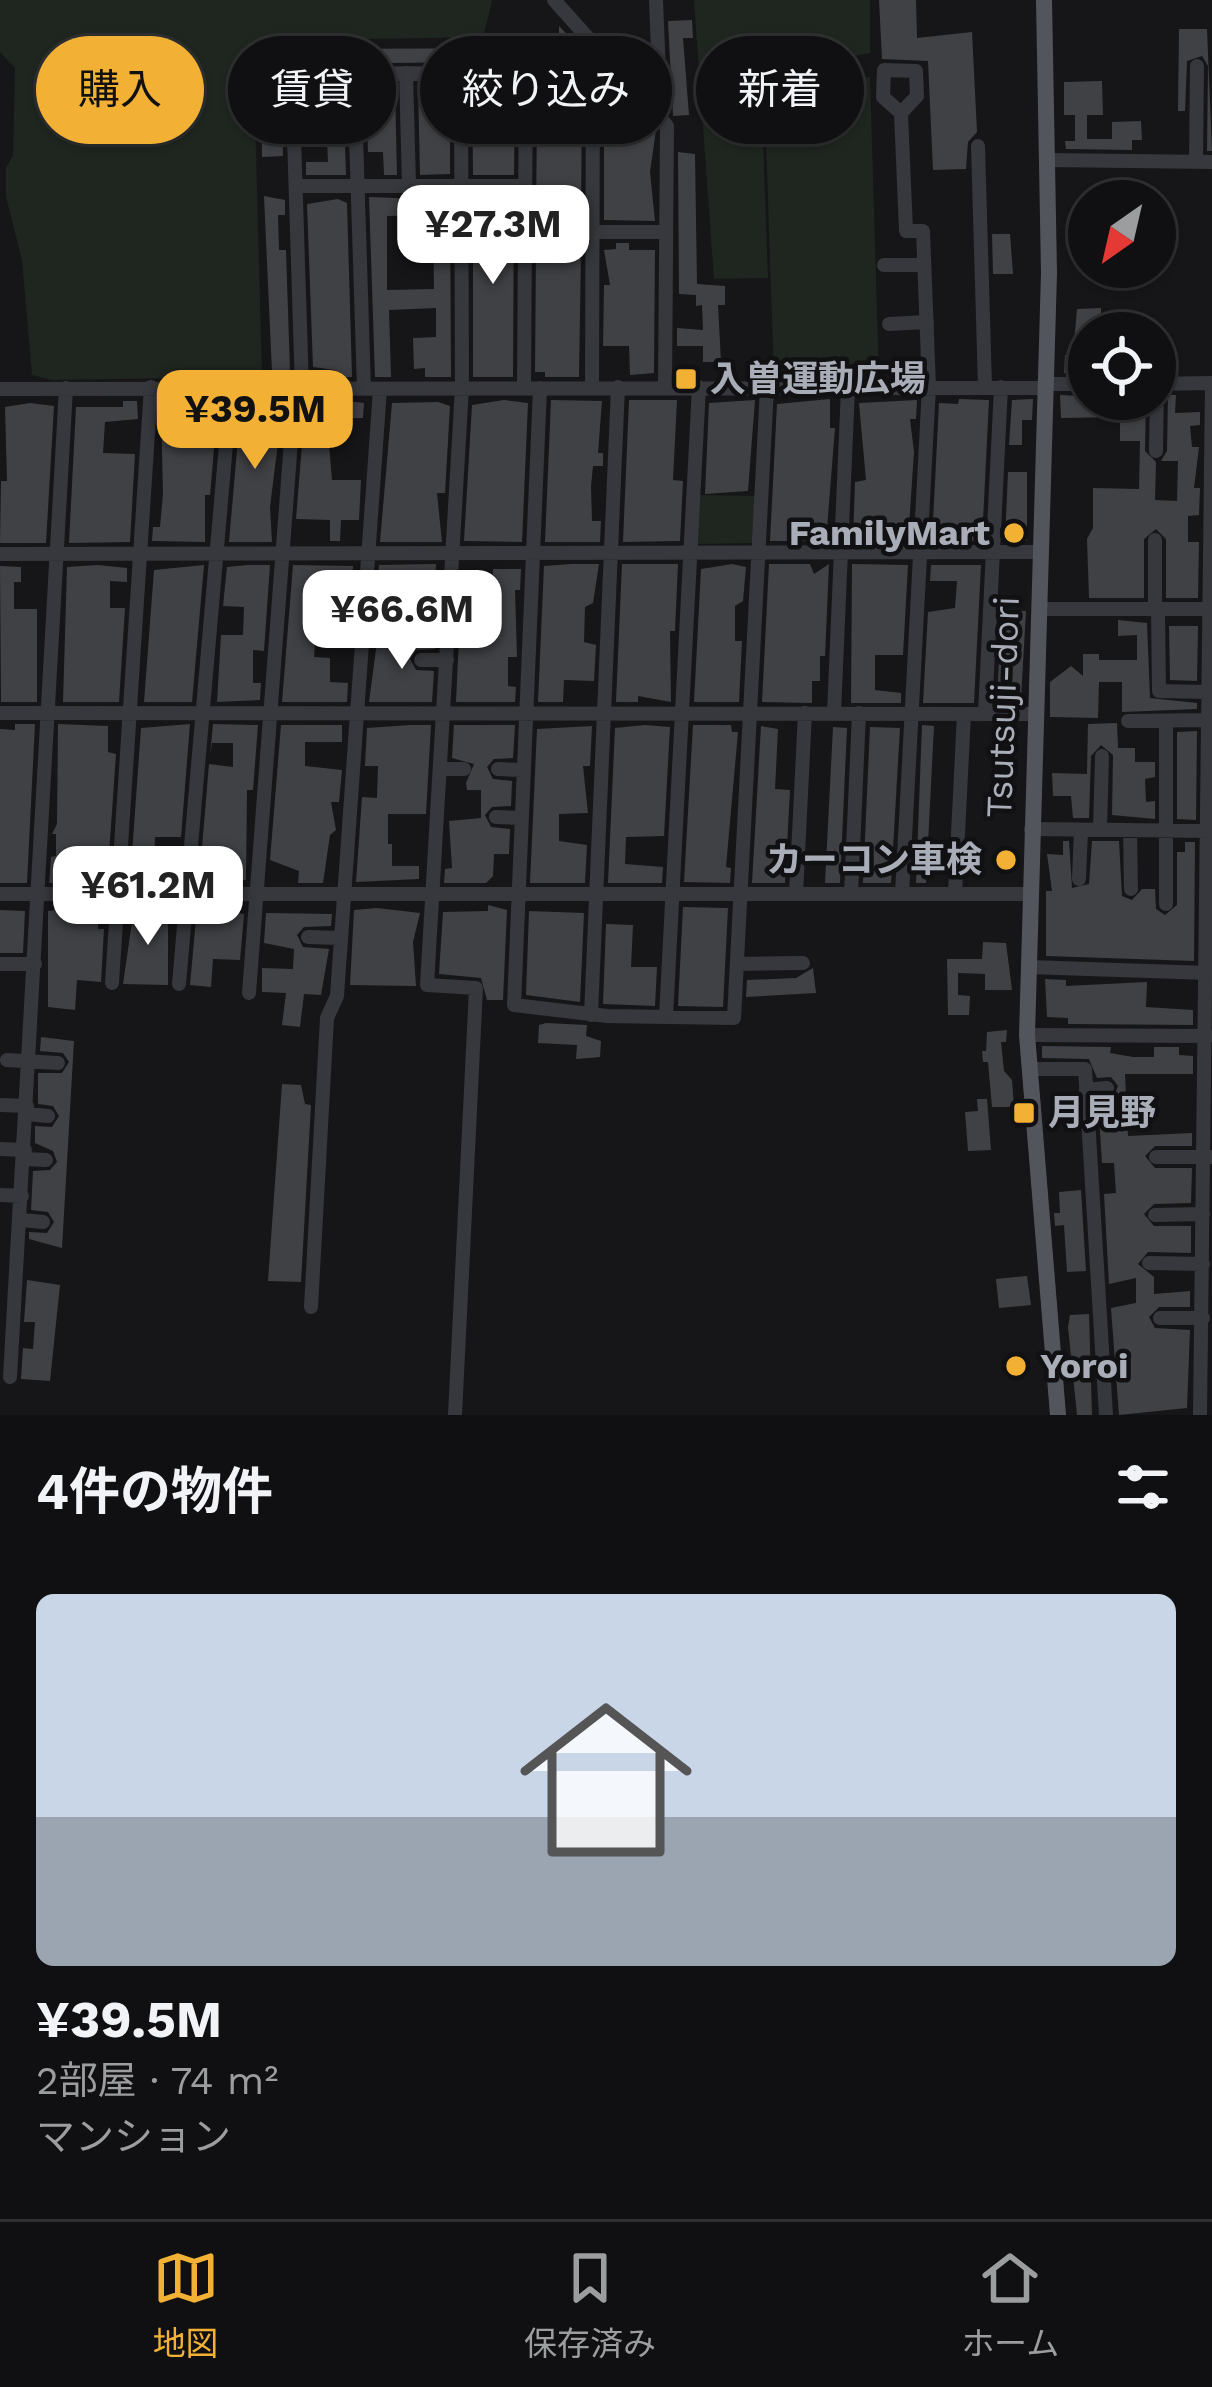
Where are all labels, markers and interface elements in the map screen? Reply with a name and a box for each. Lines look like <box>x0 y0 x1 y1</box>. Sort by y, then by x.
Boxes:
chip: 購入 <box>36 36 204 144</box>
chip: 賃貸 <box>228 36 396 144</box>
chip: 絞り込み <box>420 36 672 144</box>
chip: 新着 <box>696 36 864 144</box>
north arrow <box>1068 180 1176 288</box>
map controls <box>1068 180 1176 420</box>
pin: ¥27.3M <box>395 185 591 287</box>
text: ¥27.3M <box>424 201 562 246</box>
button: locate <box>1068 312 1176 420</box>
place label: 入曽運動広場 <box>710 358 926 400</box>
marker: 入曽運動広場 <box>673 366 699 392</box>
pin: ¥39.5M <box>157 370 353 472</box>
text: ¥39.5M <box>184 386 326 431</box>
place label: FamilyMart <box>789 512 990 554</box>
marker: FamilyMart <box>1001 520 1027 546</box>
pin: ¥66.6M <box>304 570 500 672</box>
text: ¥66.6M <box>330 586 474 631</box>
street label: Tsutsuji-dori <box>978 595 1028 819</box>
place label: カーコン車検 <box>766 839 982 881</box>
pin: ¥61.2M <box>50 846 246 948</box>
marker: カーコン車検 <box>993 847 1019 873</box>
text: ¥61.2M <box>80 862 216 907</box>
place label: 月見野 <box>1048 1092 1156 1134</box>
marker: 月見野 <box>1011 1100 1037 1126</box>
place label: Yoroi <box>1040 1345 1129 1387</box>
marker: Yoroi <box>1003 1353 1029 1379</box>
icon: filters <box>1110 1454 1176 1520</box>
text: 4件の物件 <box>36 1462 273 1521</box>
icon: home <box>498 1672 714 1888</box>
text: ¥39.5M <box>36 1990 222 2049</box>
text: 2部屋 · 74 m² <box>36 2058 278 2103</box>
text: マンション <box>36 2114 231 2159</box>
tab: 地図 <box>153 2245 219 2365</box>
tab: 保存済み <box>524 2245 656 2365</box>
tab: ホーム <box>961 2245 1059 2365</box>

